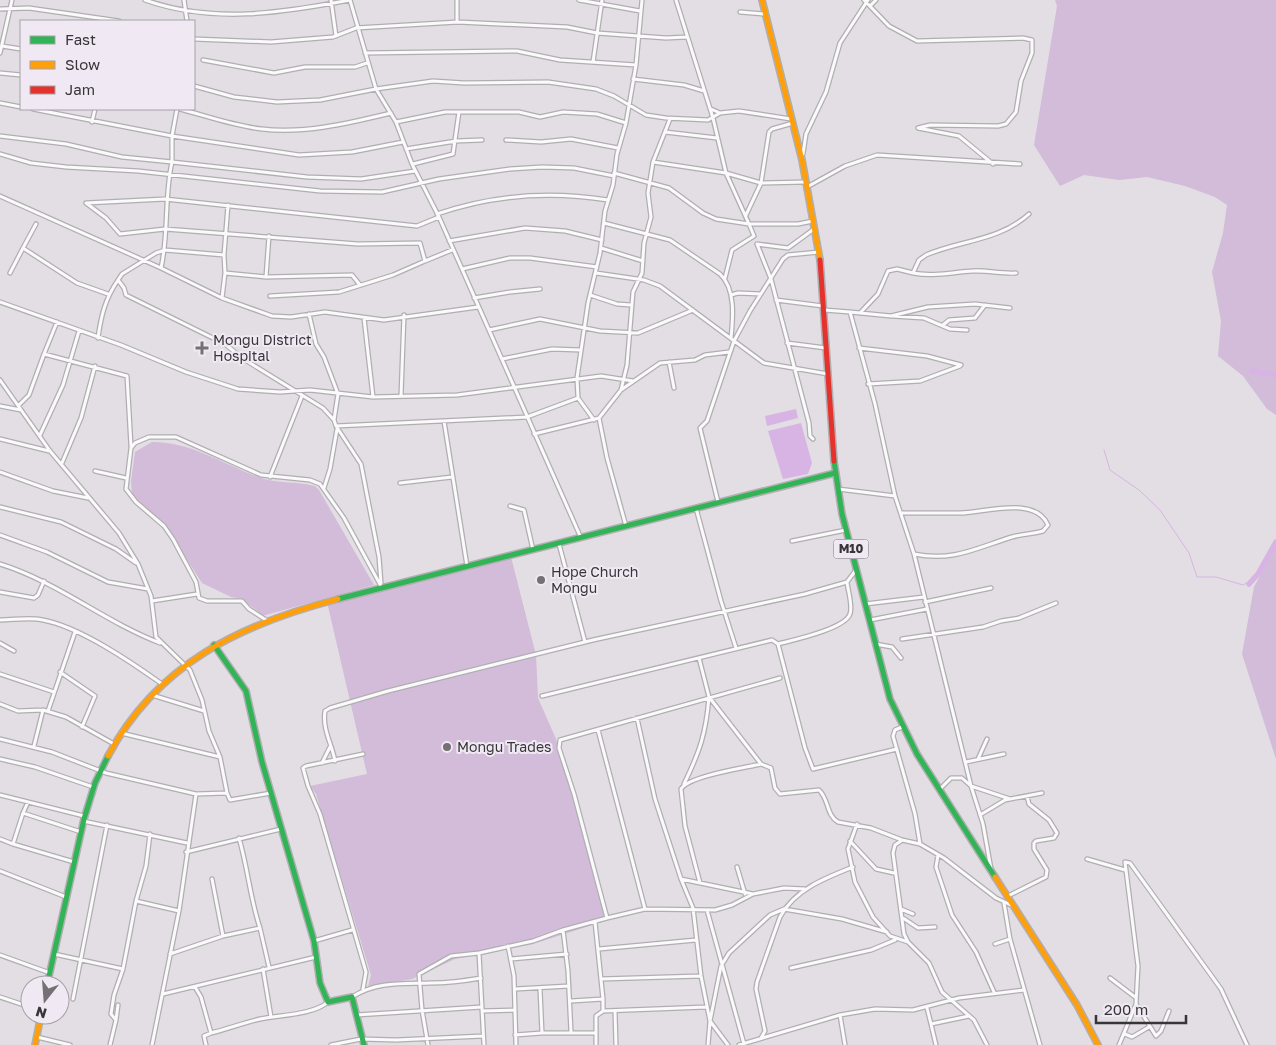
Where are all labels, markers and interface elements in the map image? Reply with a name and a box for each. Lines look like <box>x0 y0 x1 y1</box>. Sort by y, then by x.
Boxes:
legend <box>20 20 195 110</box>
text: Fast <box>65 30 96 48</box>
text: Slow <box>65 55 100 73</box>
text: Jam <box>65 80 95 98</box>
place label: Mongu District Hospital <box>213 331 312 364</box>
marker: Mongu District Hospital <box>195 341 209 355</box>
road number: M10 <box>834 540 868 558</box>
place label: Hope Church Mongu <box>551 563 638 596</box>
marker: Hope Church Mongu <box>535 574 547 586</box>
place label: Mongu Trades <box>457 738 551 755</box>
marker: Mongu Trades <box>441 741 453 753</box>
north arrow <box>20 975 70 1025</box>
scale bar <box>1096 992 1186 1024</box>
text: 200 m <box>1104 1000 1148 1018</box>
text: N <box>33 1003 49 1023</box>

